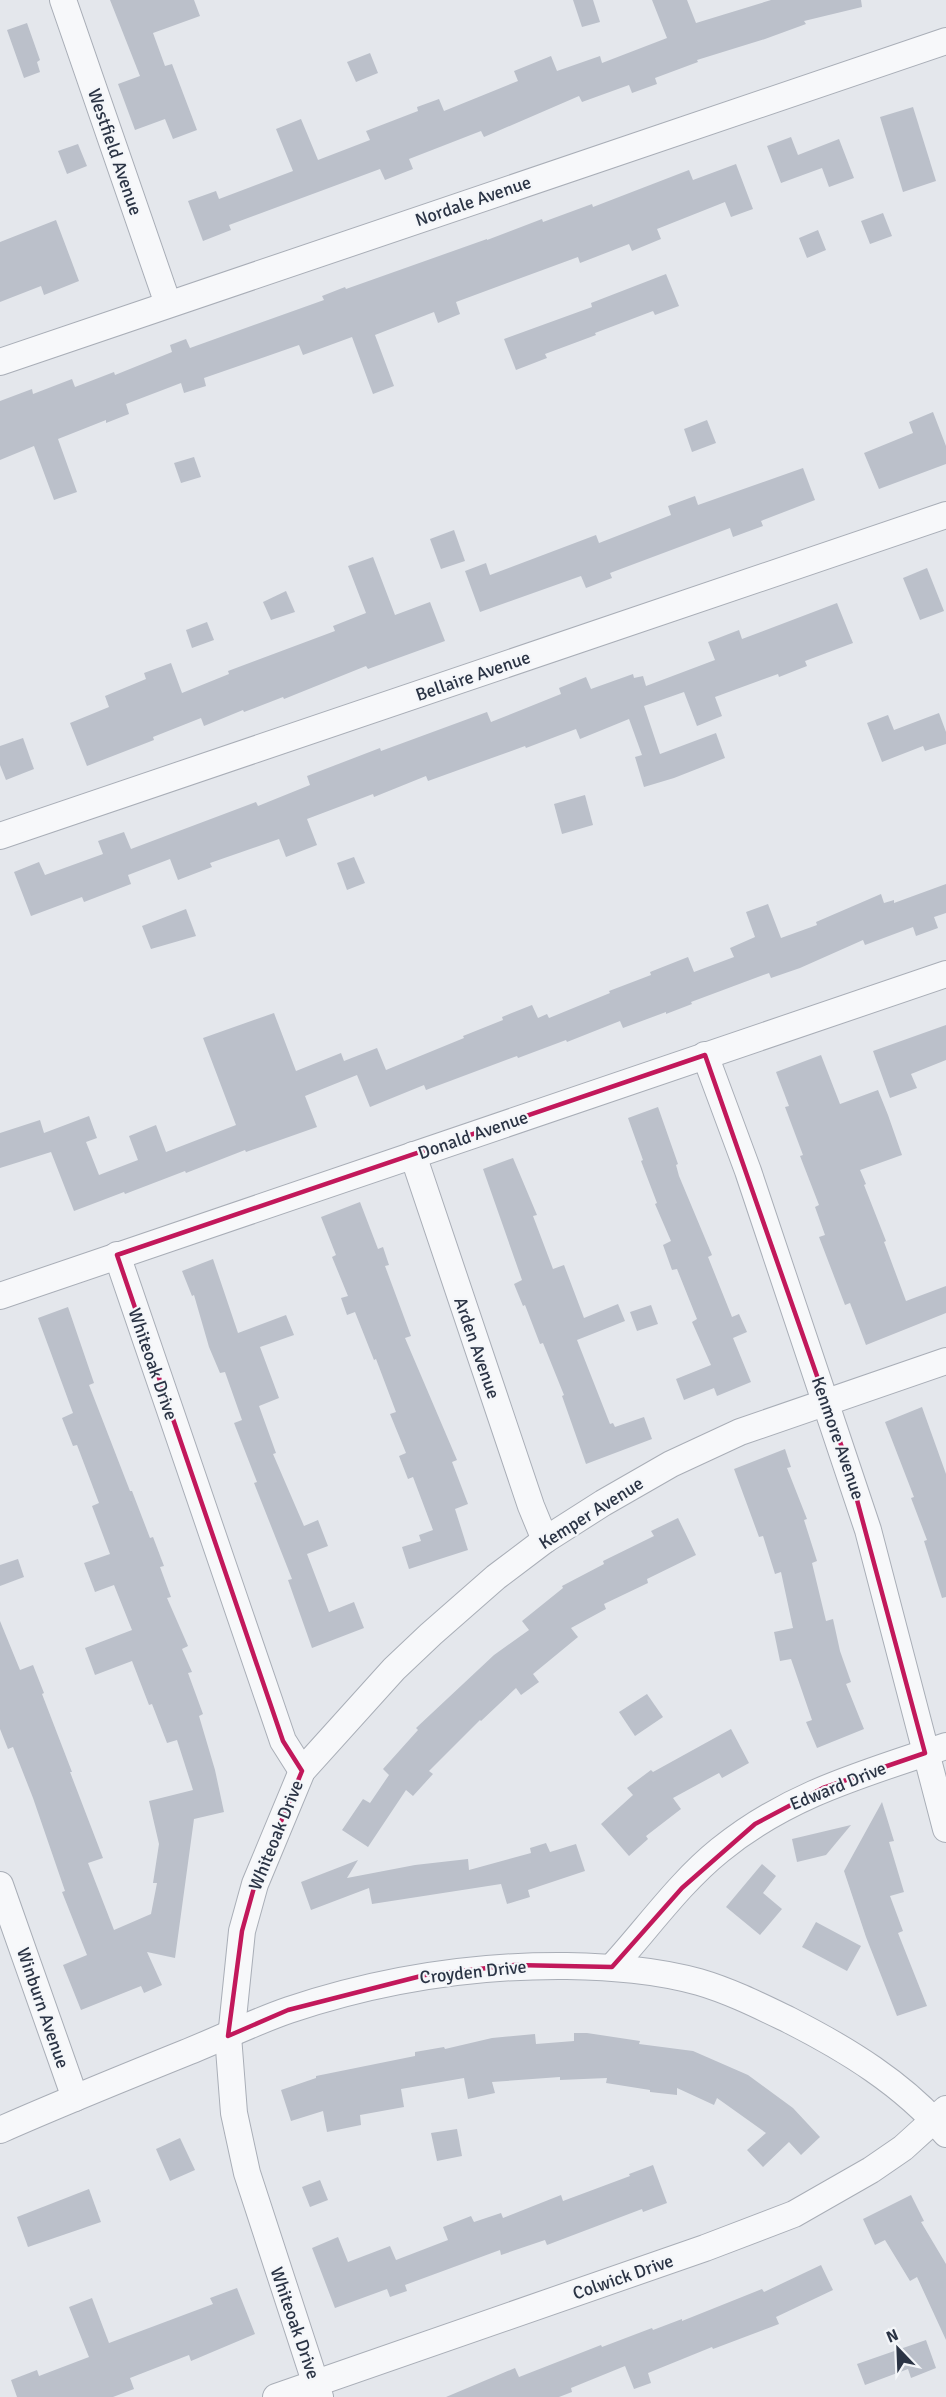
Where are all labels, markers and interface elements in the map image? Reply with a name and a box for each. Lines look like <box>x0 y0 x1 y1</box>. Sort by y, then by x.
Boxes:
street label: Westfield Avenue <box>83 86 147 218</box>
street label: Nordale Avenue <box>412 171 534 231</box>
street label: Bellaire Avenue <box>413 646 533 706</box>
street label: Donald Avenue <box>415 1106 531 1164</box>
street label: Arden Avenue <box>449 1294 505 1402</box>
street label: Whiteoak Drive <box>124 1305 182 1423</box>
street label: Kenmore Avenue <box>807 1374 869 1502</box>
street label: Kemper Avenue <box>535 1472 647 1554</box>
street label: Edward Drive <box>787 1757 889 1815</box>
street label: Whiteoak Drive <box>244 1777 308 1893</box>
street label: Winburn Avenue <box>12 1945 74 2071</box>
street label: Croyden Drive <box>419 1955 527 1989</box>
street label: Colwick Drive <box>570 2249 676 2305</box>
street label: Whiteoak Drive <box>266 2264 324 2382</box>
north arrow <box>868 2319 928 2379</box>
text: N <box>883 2325 902 2347</box>

